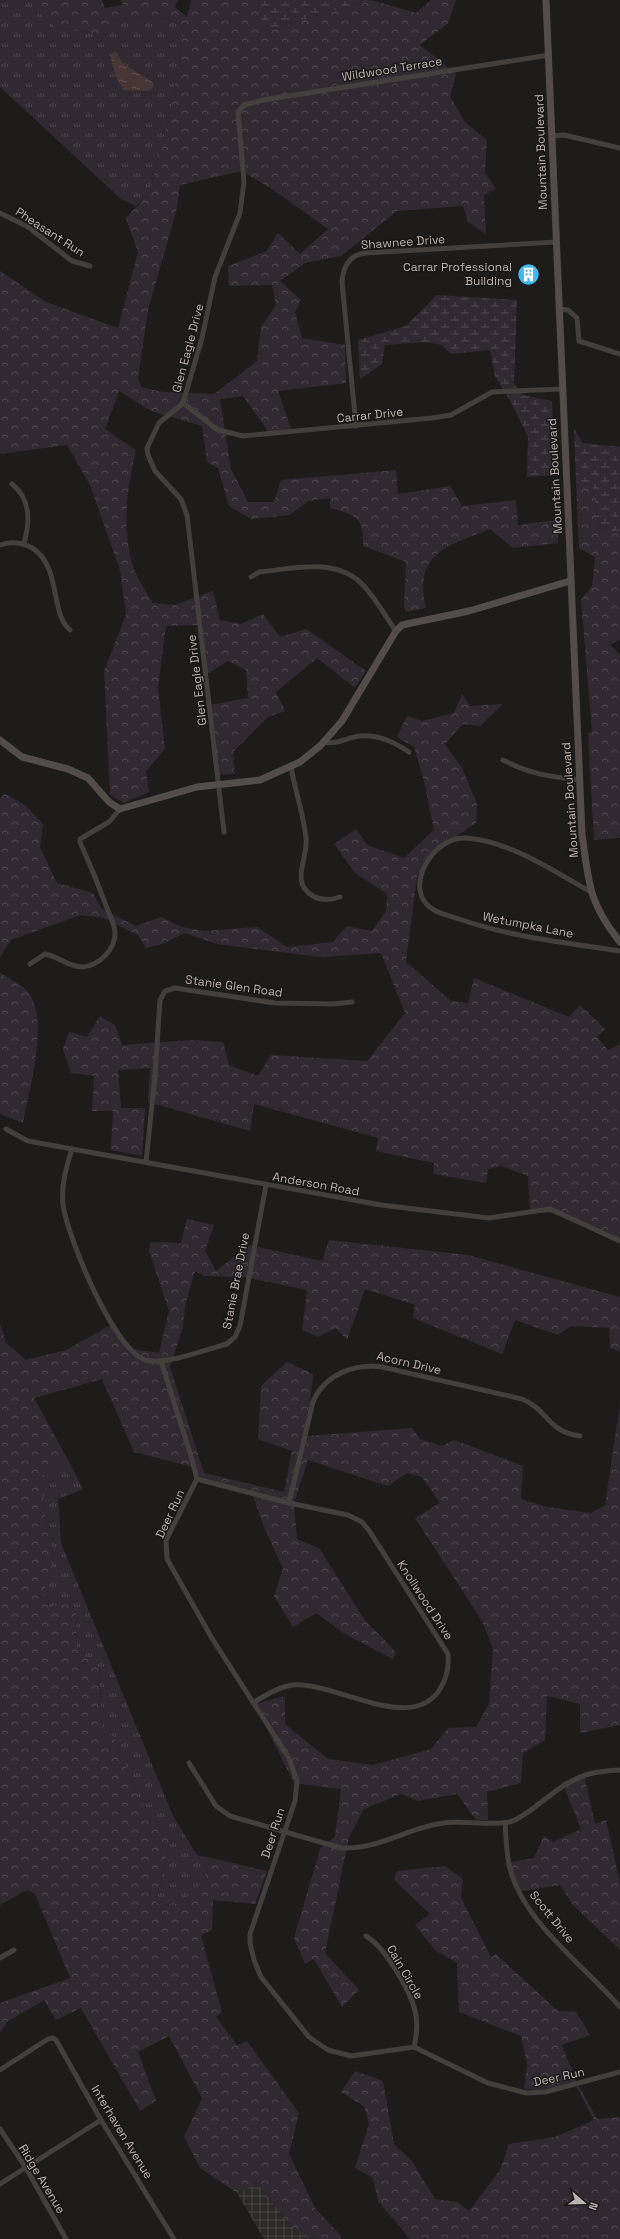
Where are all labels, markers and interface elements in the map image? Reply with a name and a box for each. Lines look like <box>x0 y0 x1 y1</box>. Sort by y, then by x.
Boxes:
street label: Wildwood Terrace <box>340 53 444 85</box>
street label: Mountain Boulevard <box>531 94 551 210</box>
street label: Pheasant Run <box>12 204 88 260</box>
street label: Shawnee Drive <box>360 231 446 253</box>
place label: Carrar Professional Building <box>403 259 512 289</box>
building icon: Carrar Professional Building <box>515 261 541 287</box>
street label: Glen Eagle Drive <box>168 302 208 394</box>
street label: Carrar Drive <box>336 404 404 426</box>
street label: Mountain Boulevard <box>544 418 566 534</box>
street label: Glen Eagle Drive <box>183 634 211 726</box>
street label: Mountain Boulevard <box>558 742 582 858</box>
street label: Wetumpka Lane <box>481 908 575 942</box>
street label: Stanie Glen Road <box>184 971 284 1001</box>
street label: Anderson Road <box>271 1168 361 1200</box>
street label: Stanie Brae Drive <box>219 1231 253 1331</box>
street label: Acorn Drive <box>375 1348 443 1378</box>
street label: Deer Run <box>152 1487 188 1541</box>
street label: Knollwood Drive <box>393 1557 457 1643</box>
street label: Deer Run <box>257 1806 289 1860</box>
street label: Scott Drive <box>526 1887 578 1947</box>
street label: Cain Circle <box>383 1942 427 2002</box>
street label: Deer Run <box>532 2064 586 2090</box>
street label: Interhaven Avenue <box>88 2082 156 2182</box>
street label: Ridge Avenue <box>15 2141 69 2217</box>
north arrow <box>564 2183 604 2223</box>
text: N <box>586 2201 601 2212</box>

